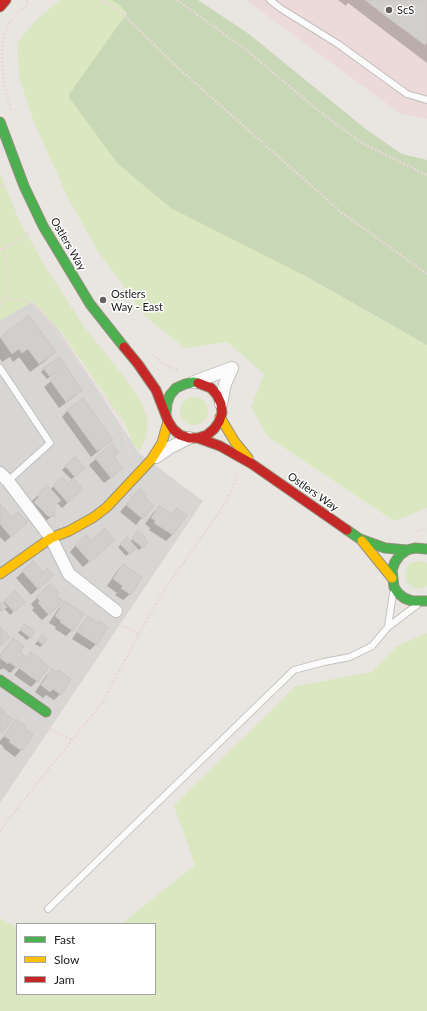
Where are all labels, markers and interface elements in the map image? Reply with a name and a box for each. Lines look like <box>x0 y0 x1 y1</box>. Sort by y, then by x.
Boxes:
place label: ScS <box>397 3 414 17</box>
marker: ScS <box>384 5 394 15</box>
street label: Ostlers Way <box>47 215 89 273</box>
place label: Ostlers Way - East <box>111 287 163 313</box>
marker: Ostlers Way - East <box>98 295 108 305</box>
street label: Ostlers Way <box>285 470 341 514</box>
legend <box>16 923 156 995</box>
text: Fast <box>54 932 75 947</box>
text: Slow <box>54 952 79 967</box>
text: Jam <box>54 972 75 987</box>

